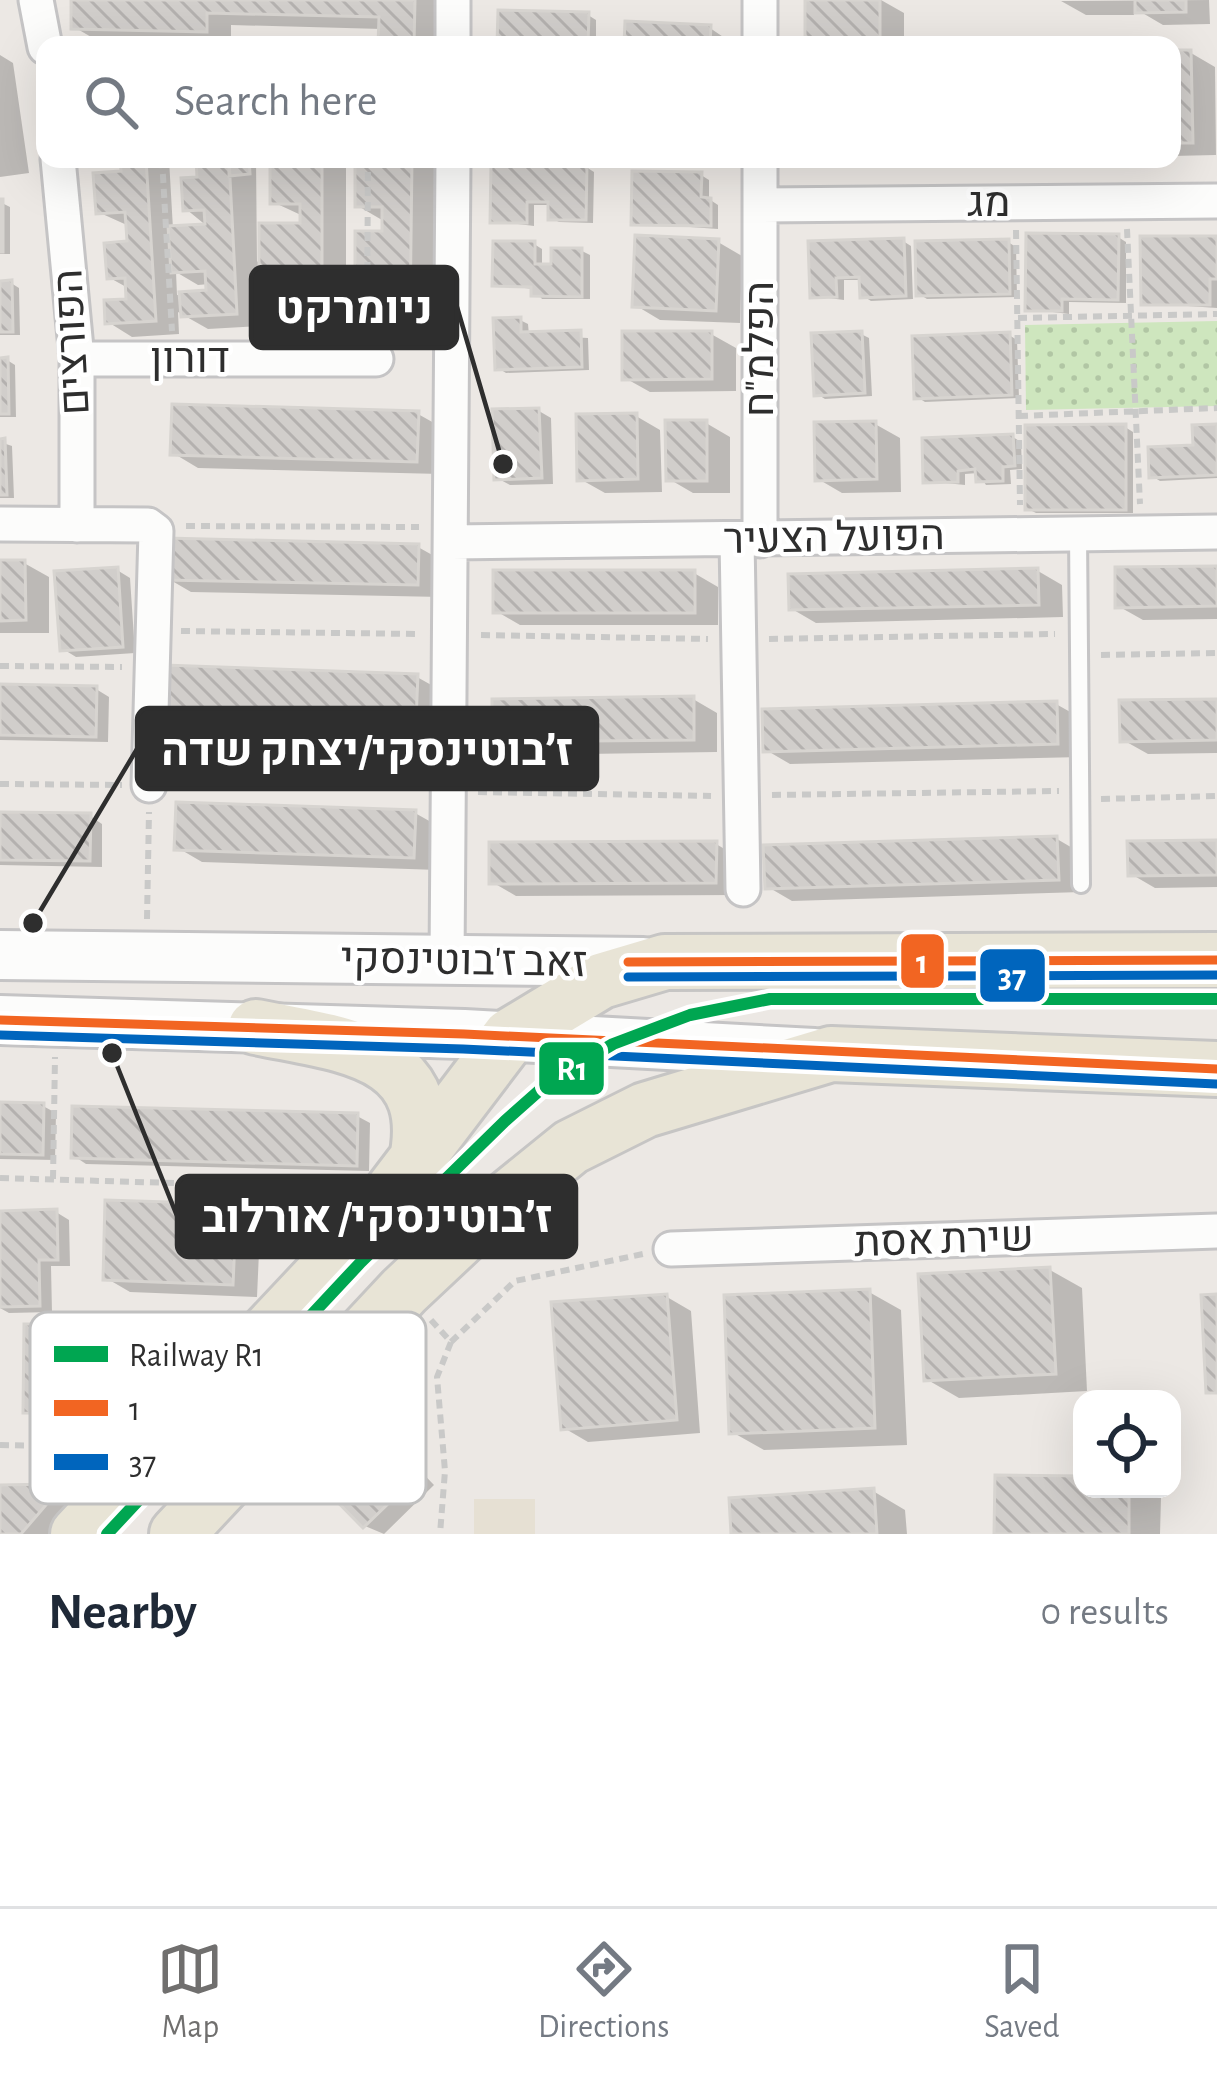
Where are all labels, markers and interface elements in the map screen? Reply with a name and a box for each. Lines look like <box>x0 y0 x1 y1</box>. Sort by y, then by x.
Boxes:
search box <box>36 36 1181 168</box>
icon: search <box>78 69 144 135</box>
text: Search here <box>174 79 377 124</box>
street label: מג <box>968 182 1010 224</box>
callout: ניומרקט <box>251 267 457 348</box>
street label: הפורצים <box>47 268 97 416</box>
street label: הפלמ"ח <box>739 281 781 417</box>
text: ניומרקט <box>275 287 433 332</box>
street label: דורון <box>150 338 230 381</box>
street label: הפועל הצעיר <box>723 515 945 561</box>
callout: ז׳בוטינסקי/יצחק שדה <box>137 708 597 789</box>
text: ז׳בוטינסקי/יצחק שדה <box>161 729 573 774</box>
line badge: 1 <box>899 932 946 990</box>
street label: זאב ז'בוטינסקי <box>340 938 588 985</box>
text: 1 <box>916 947 928 980</box>
line badge: 37 <box>978 947 1047 1004</box>
text: 37 <box>998 961 1026 994</box>
line badge: R1 <box>537 1040 606 1097</box>
text: R1 <box>556 1054 588 1087</box>
callout: ז׳בוטינסקי/ אורלוב <box>177 1176 576 1257</box>
text: ז׳בוטינסקי/ אורלוב <box>202 1196 552 1241</box>
street label: שירת אסת <box>853 1216 1035 1264</box>
legend <box>30 1312 426 1504</box>
text: Railway R1 <box>129 1340 264 1373</box>
map controls <box>1073 1390 1181 1498</box>
button: locate <box>1073 1390 1181 1498</box>
text: 1 <box>129 1394 140 1427</box>
text: 37 <box>129 1448 156 1481</box>
text: Nearby <box>48 1587 197 1638</box>
text: 0 results <box>1041 1593 1169 1632</box>
tab: Map <box>157 1936 223 2048</box>
tab: Directions <box>538 1936 669 2048</box>
tab: Saved <box>984 1936 1060 2048</box>

